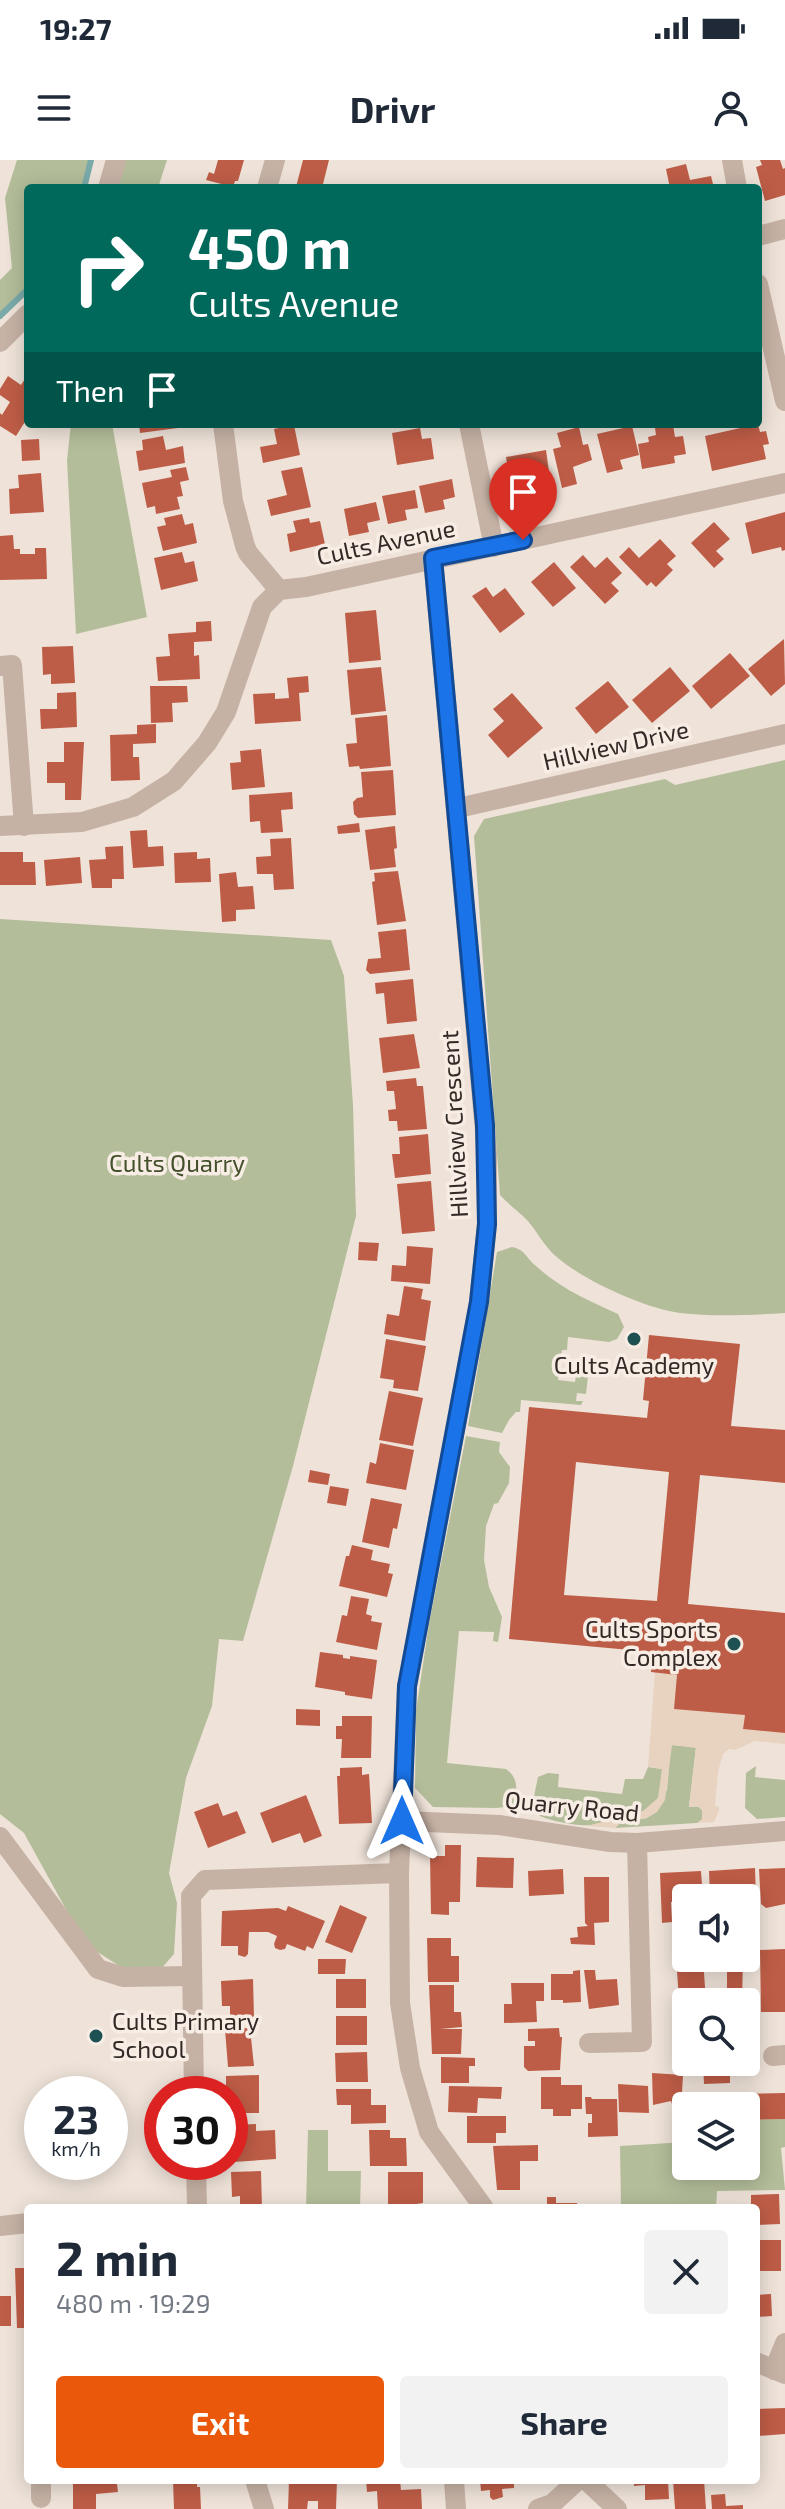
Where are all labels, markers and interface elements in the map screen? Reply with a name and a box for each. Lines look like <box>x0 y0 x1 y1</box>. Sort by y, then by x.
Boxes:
text: 19:27 <box>40 10 112 46</box>
icon: menu <box>32 86 76 130</box>
icon: person <box>709 86 753 130</box>
text: Drivr <box>350 87 435 130</box>
text: 450 m <box>188 213 351 280</box>
icon: right <box>56 216 160 320</box>
text: Cults Avenue <box>188 281 399 324</box>
icon: arrive <box>140 368 184 412</box>
text: Then <box>56 372 124 408</box>
pin <box>489 458 557 540</box>
icon: arrive <box>501 470 545 514</box>
street label: Cults Avenue <box>314 513 458 570</box>
street label: Hillview Drive <box>540 714 691 775</box>
street label: Hillview Crescent <box>434 1030 473 1218</box>
park label: Cults Quarry <box>109 1148 245 1177</box>
marker: Cults Academy <box>625 1330 643 1348</box>
place label: Cults Academy <box>554 1350 715 1379</box>
place label: Cults Sports Complex <box>585 1614 718 1671</box>
marker: Cults Sports Complex <box>725 1635 743 1653</box>
position arrow <box>360 1779 444 1863</box>
street label: Quarry Road <box>504 1784 641 1827</box>
map controls <box>672 1884 760 2180</box>
button: sound <box>672 1884 760 1972</box>
button: search <box>672 1988 760 2076</box>
place label: Cults Primary School <box>112 2006 260 2063</box>
marker: Cults Primary School <box>87 2027 105 2045</box>
speed limit sign: 30 <box>144 2076 248 2180</box>
button: layers <box>672 2092 760 2180</box>
text: 23 <box>53 2094 99 2142</box>
text: km/h <box>51 2136 101 2160</box>
text: 2 min <box>56 2228 179 2286</box>
button: close <box>644 2230 728 2314</box>
text: 480 m · 19:29 <box>56 2287 211 2318</box>
button: Exit <box>56 2376 384 2468</box>
button: Share <box>400 2376 728 2468</box>

